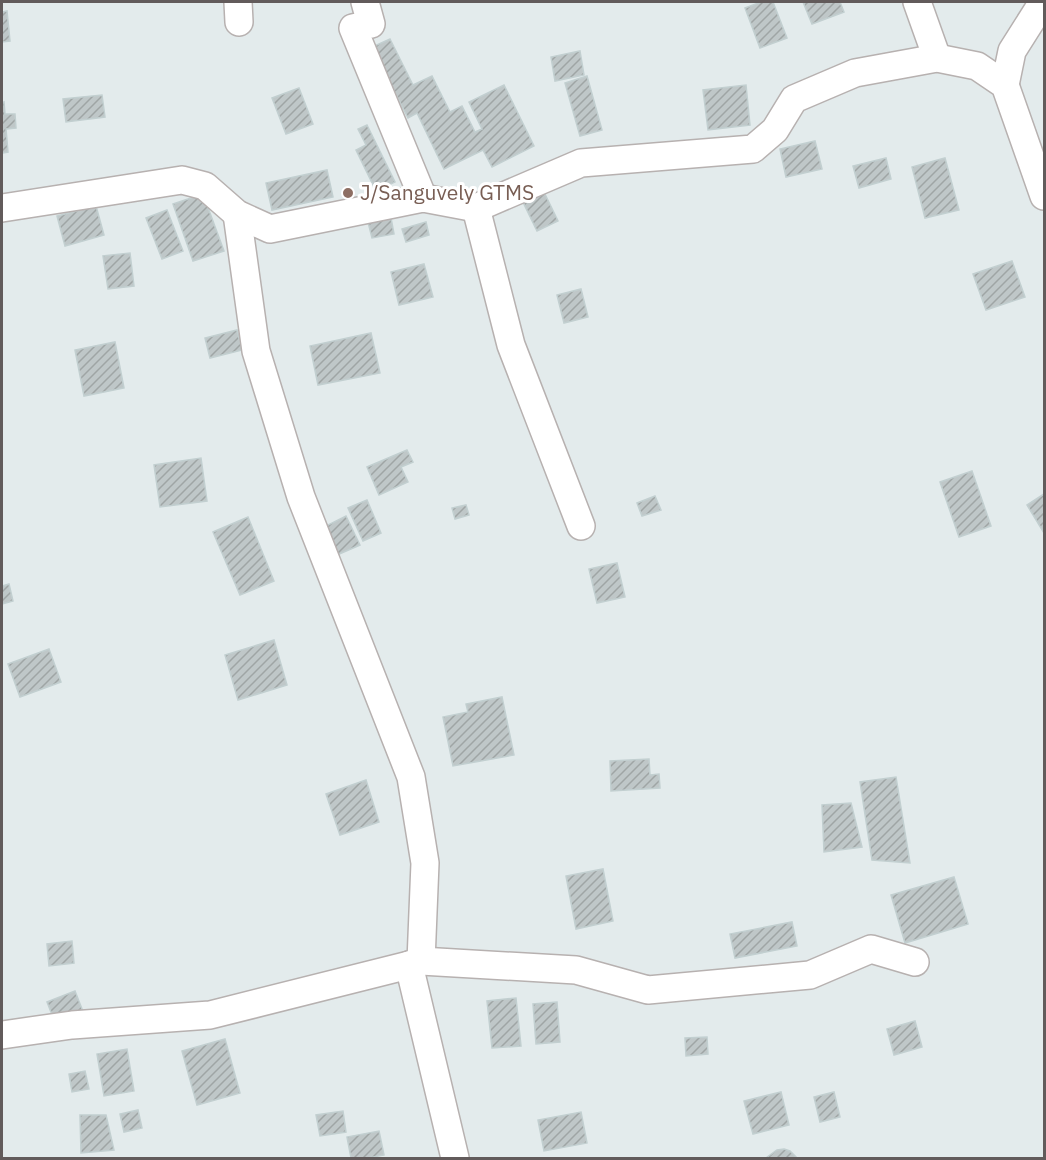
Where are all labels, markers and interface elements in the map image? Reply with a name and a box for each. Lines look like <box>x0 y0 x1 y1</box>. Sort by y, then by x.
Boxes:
place label: J/Sanguvely GTMS <box>360 178 534 206</box>
marker: J/Sanguvely GTMS <box>341 186 355 200</box>

